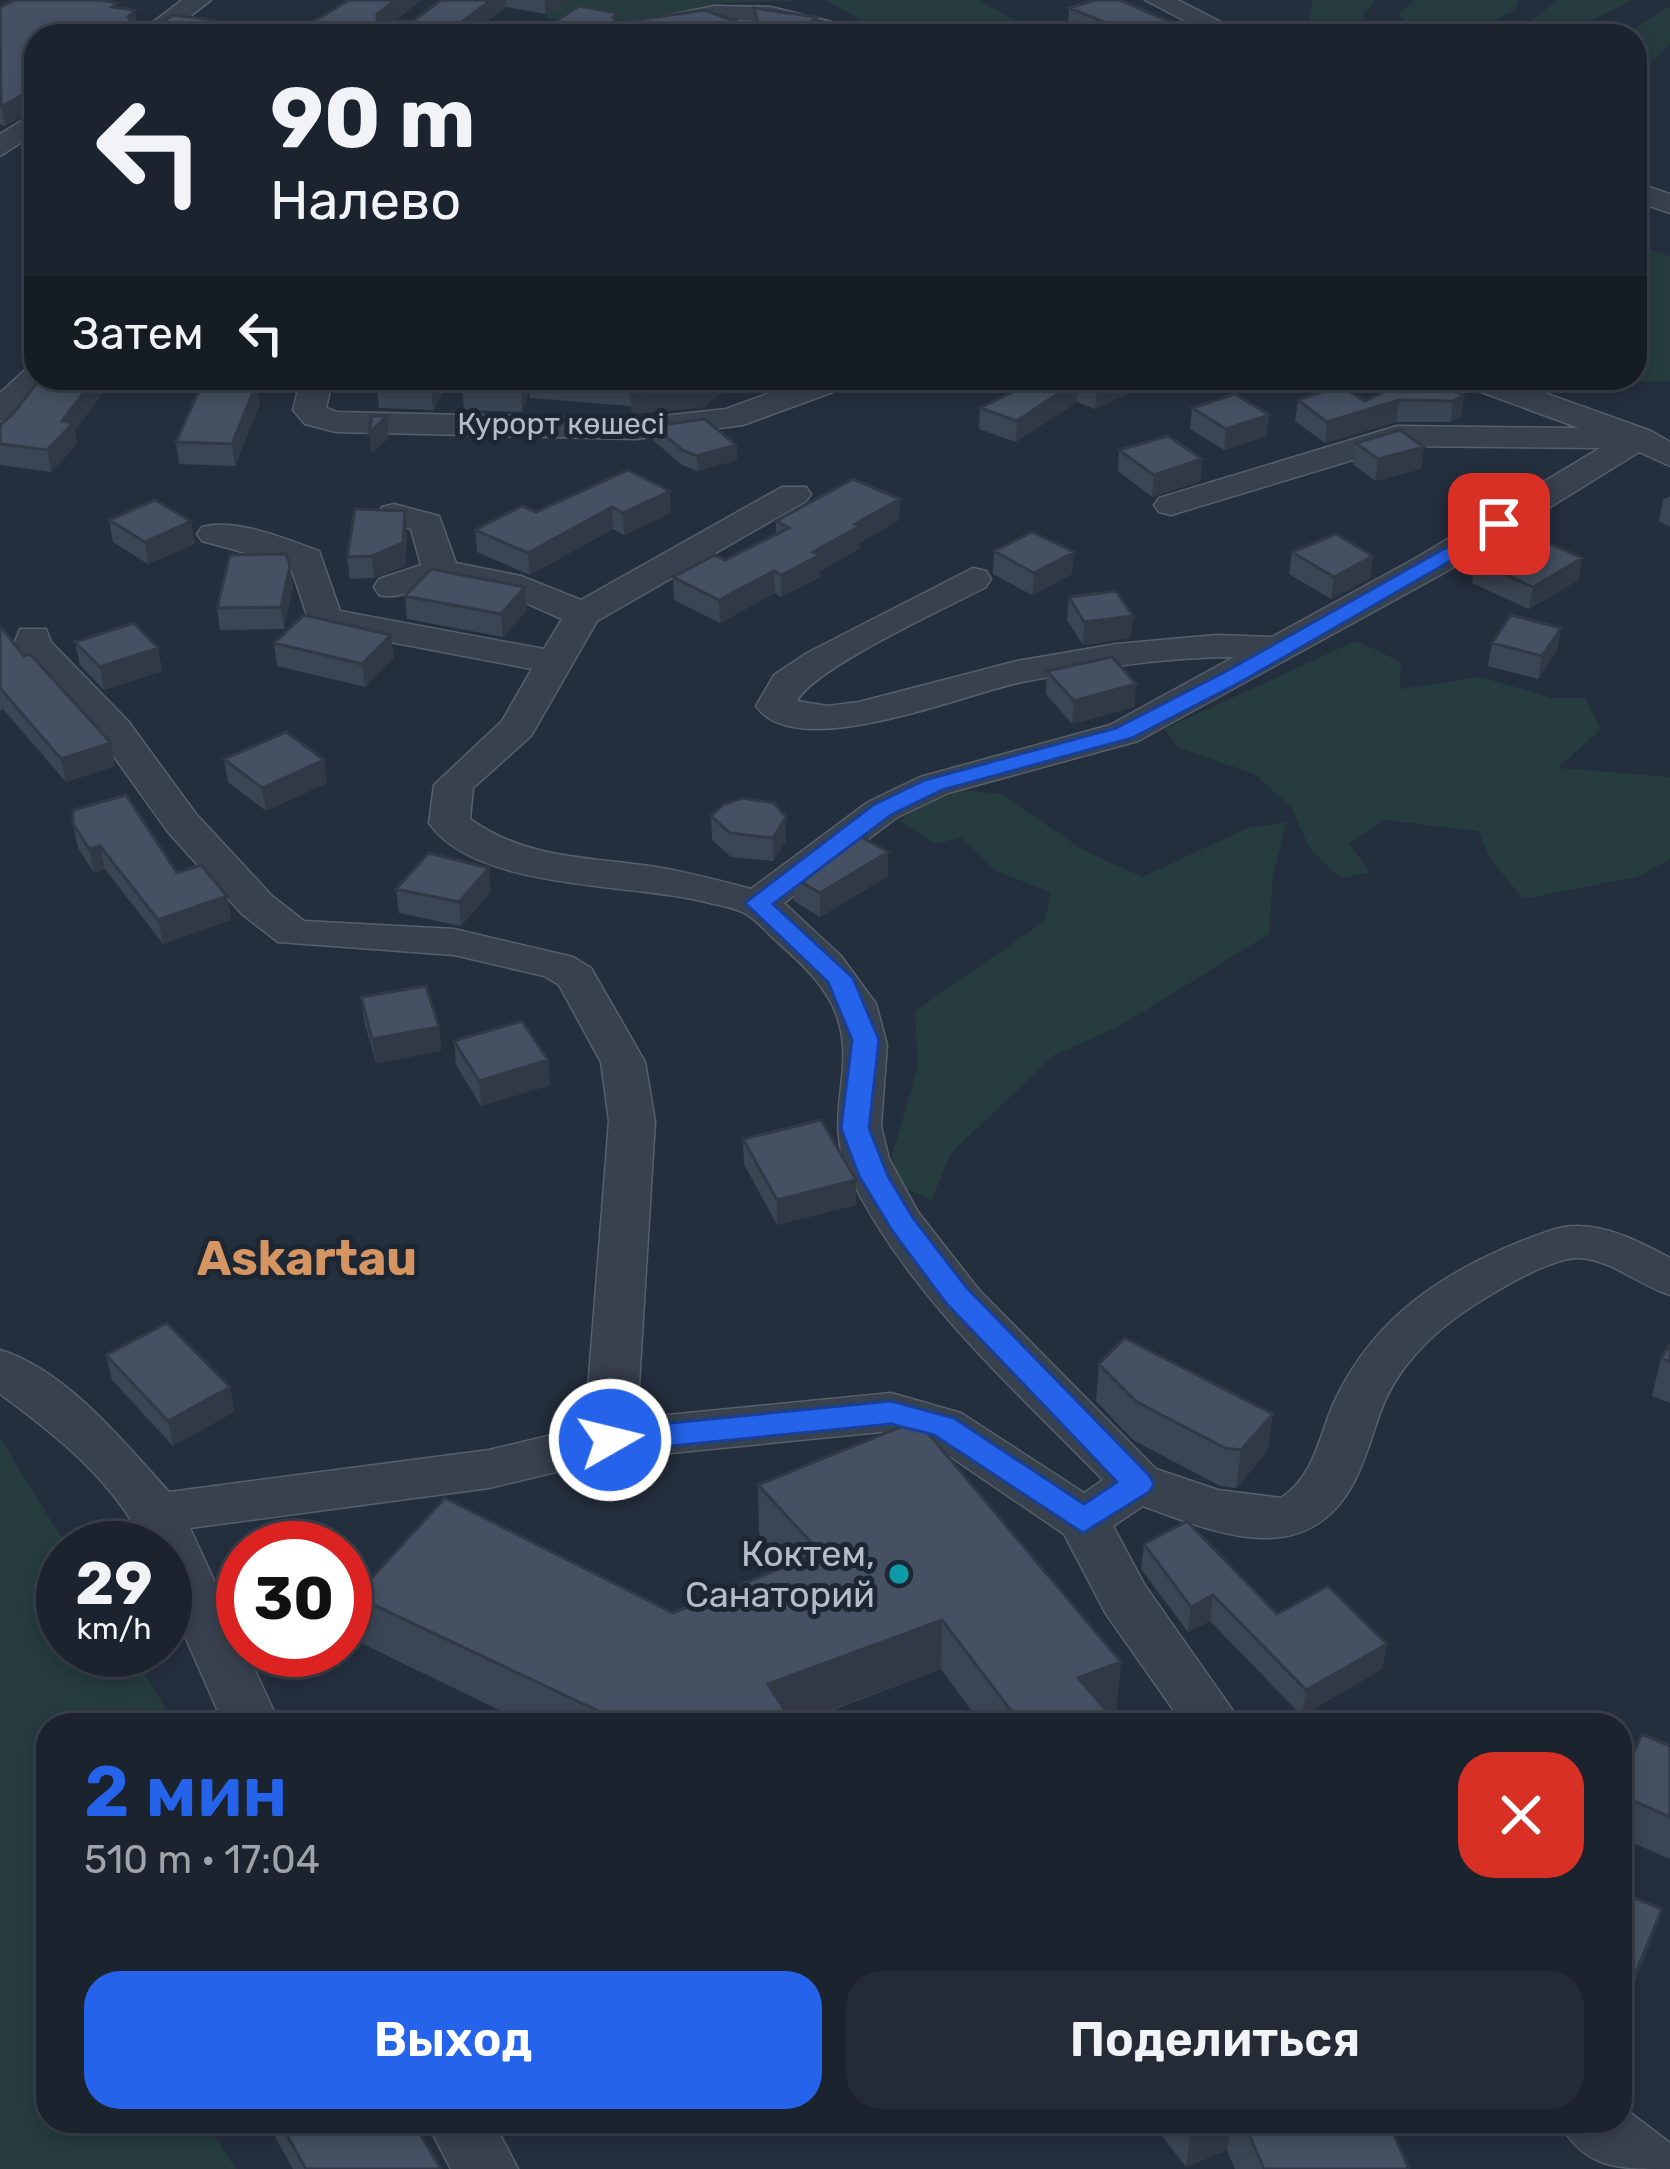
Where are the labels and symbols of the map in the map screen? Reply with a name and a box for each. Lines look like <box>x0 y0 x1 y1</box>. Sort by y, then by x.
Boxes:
street label: Курорт көшесі <box>457 406 665 442</box>
pin <box>1448 473 1550 575</box>
district label: Askartau <box>197 1230 417 1287</box>
position arrow <box>547 1377 673 1503</box>
speed limit sign: 30 <box>216 1521 372 1677</box>
place label: Коктем, Санаторий <box>685 1532 875 1616</box>
marker: Коктем, Санаторий <box>886 1561 912 1587</box>

